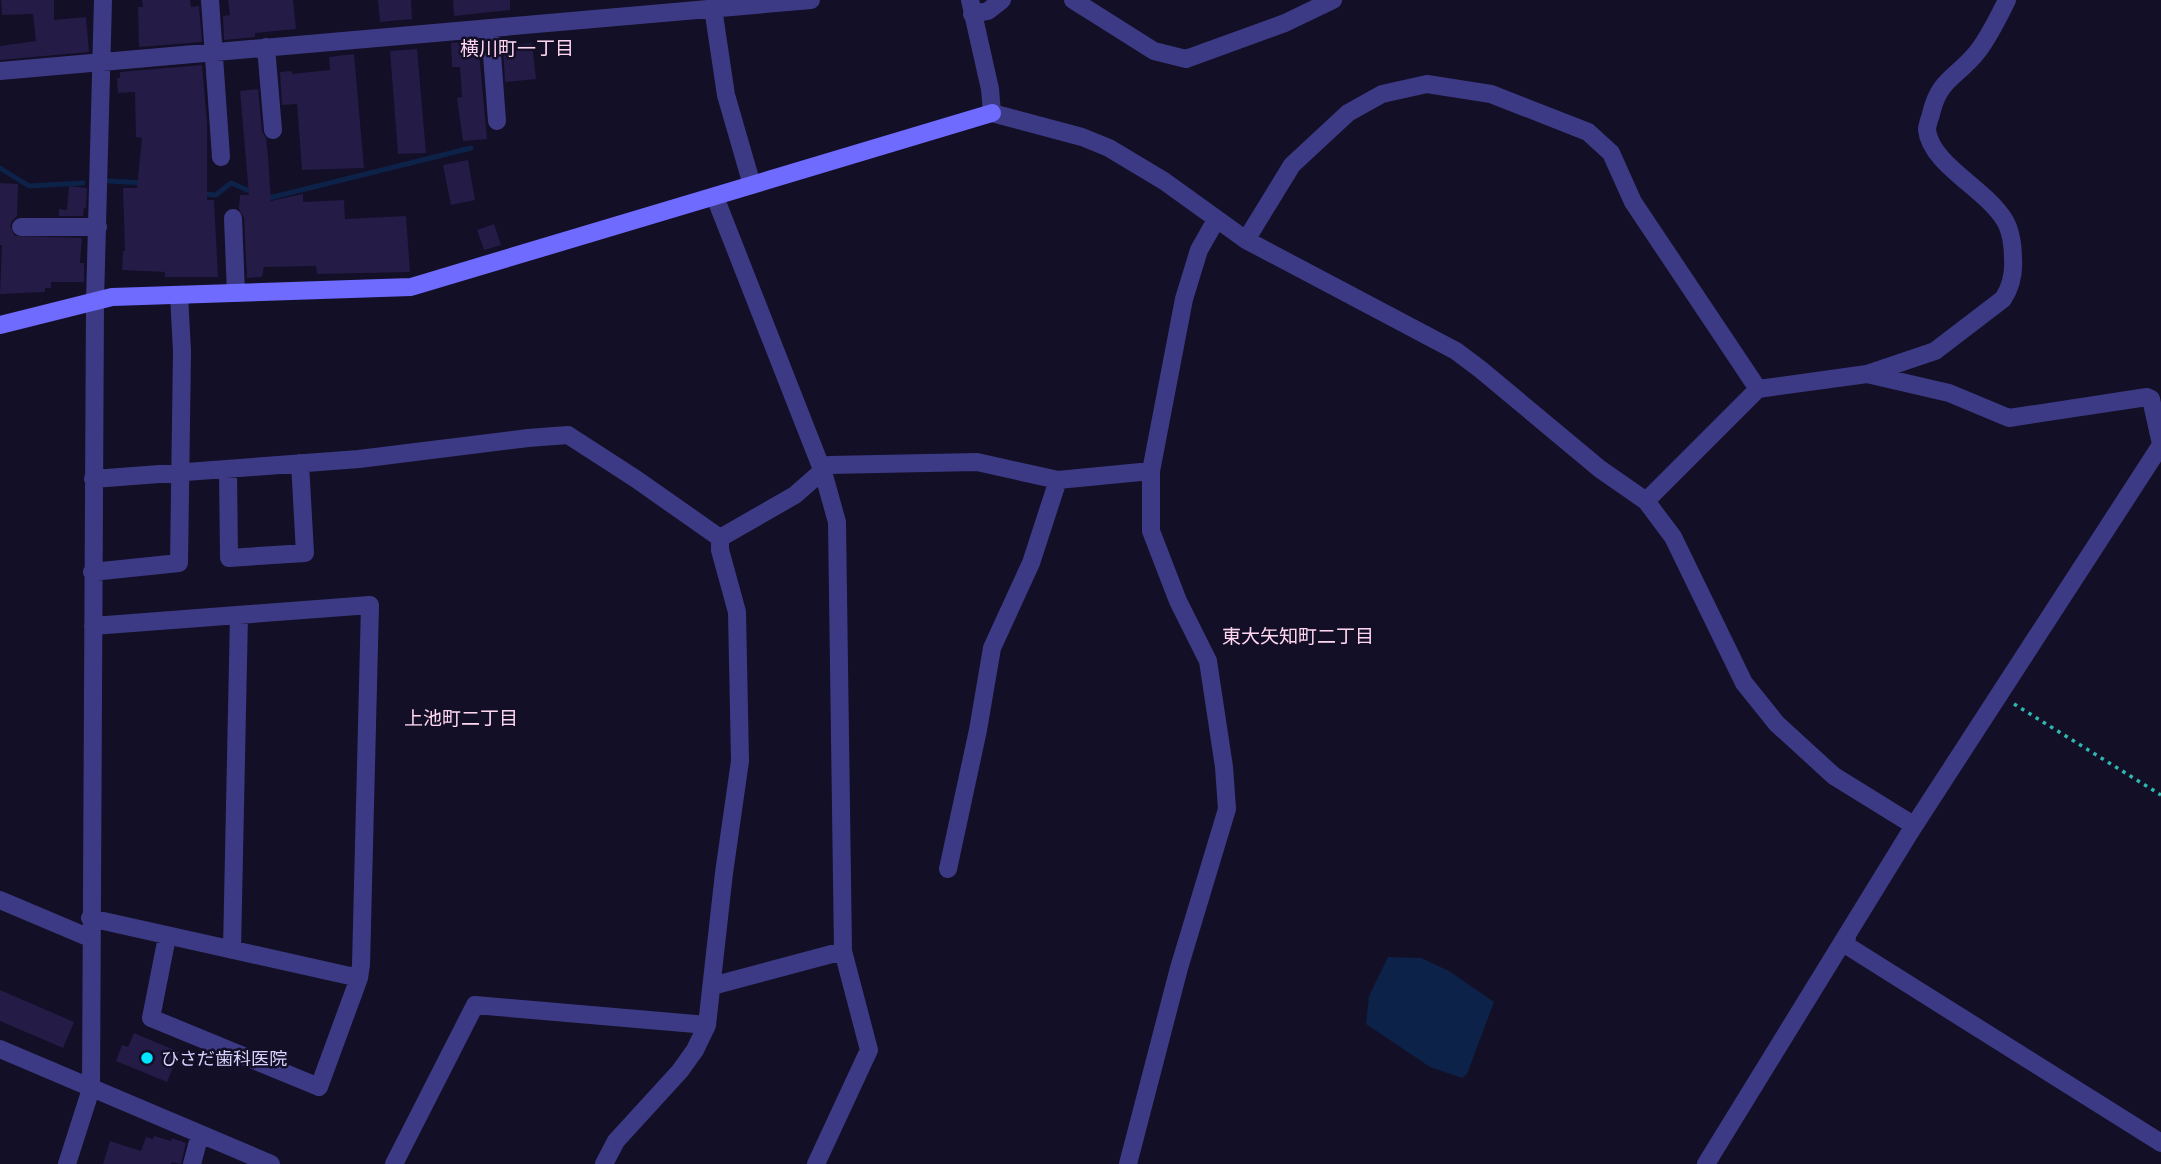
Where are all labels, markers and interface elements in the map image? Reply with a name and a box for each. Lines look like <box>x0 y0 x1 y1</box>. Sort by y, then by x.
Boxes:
district label: 横川町一丁目 <box>460 37 574 60</box>
district label: 東大矢知町二丁目 <box>1222 625 1374 648</box>
district label: 上池町二丁目 <box>404 707 518 730</box>
place label: ひさだ歯科医院 <box>161 1048 287 1069</box>
marker: ひさだ歯科医院 <box>139 1050 155 1066</box>

